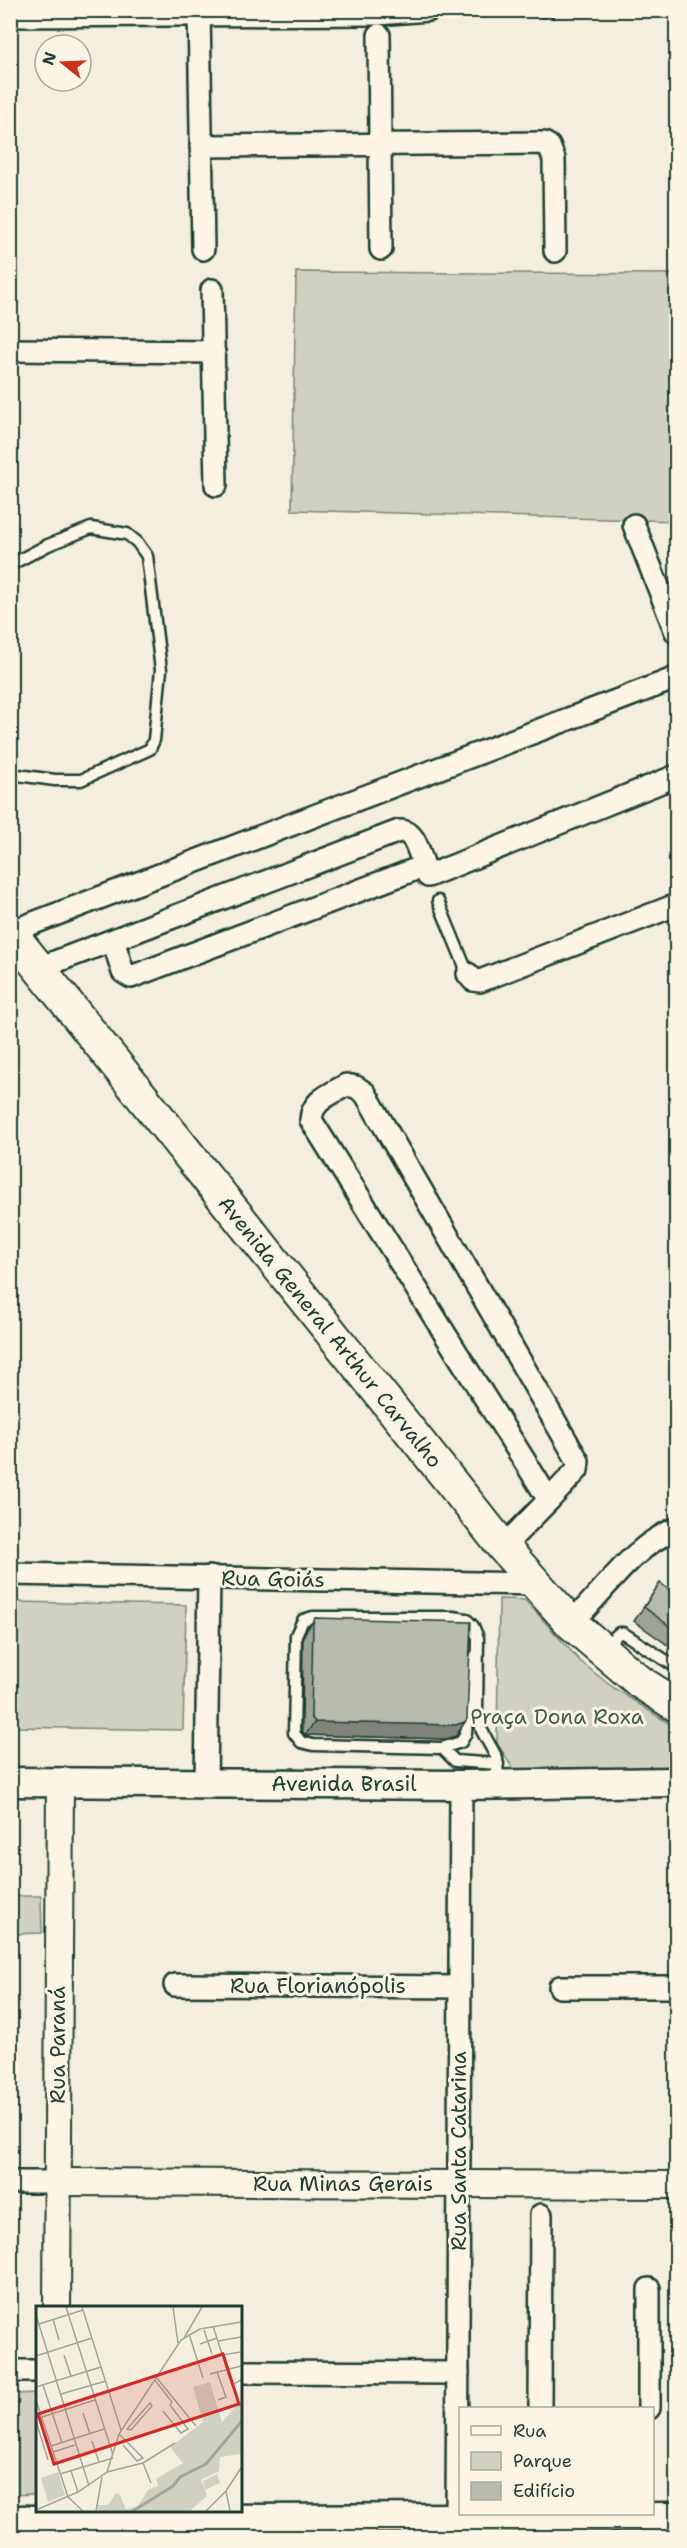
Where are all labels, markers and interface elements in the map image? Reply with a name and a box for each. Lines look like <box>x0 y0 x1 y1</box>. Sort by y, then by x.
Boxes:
north arrow <box>33 33 93 93</box>
text: N <box>37 49 61 68</box>
street label: Avenida General Arthur Carvalho <box>212 1190 448 1474</box>
street label: Rua Goiás <box>221 1564 325 1594</box>
park label: Praça Dona Roxa <box>470 1703 644 1731</box>
street label: Avenida Brasil <box>271 1770 417 1798</box>
street label: Rua Florianópolis <box>230 1972 406 2000</box>
street label: Rua Paraná <box>44 1986 72 2104</box>
street label: Rua Santa Catarina <box>445 2051 473 2251</box>
street label: Rua Minas Gerais <box>253 2170 433 2198</box>
inset map <box>36 2306 242 2512</box>
legend <box>459 2407 654 2515</box>
text: Rua <box>513 2419 546 2443</box>
text: Parque <box>513 2449 572 2473</box>
text: Edifício <box>513 2479 575 2503</box>

